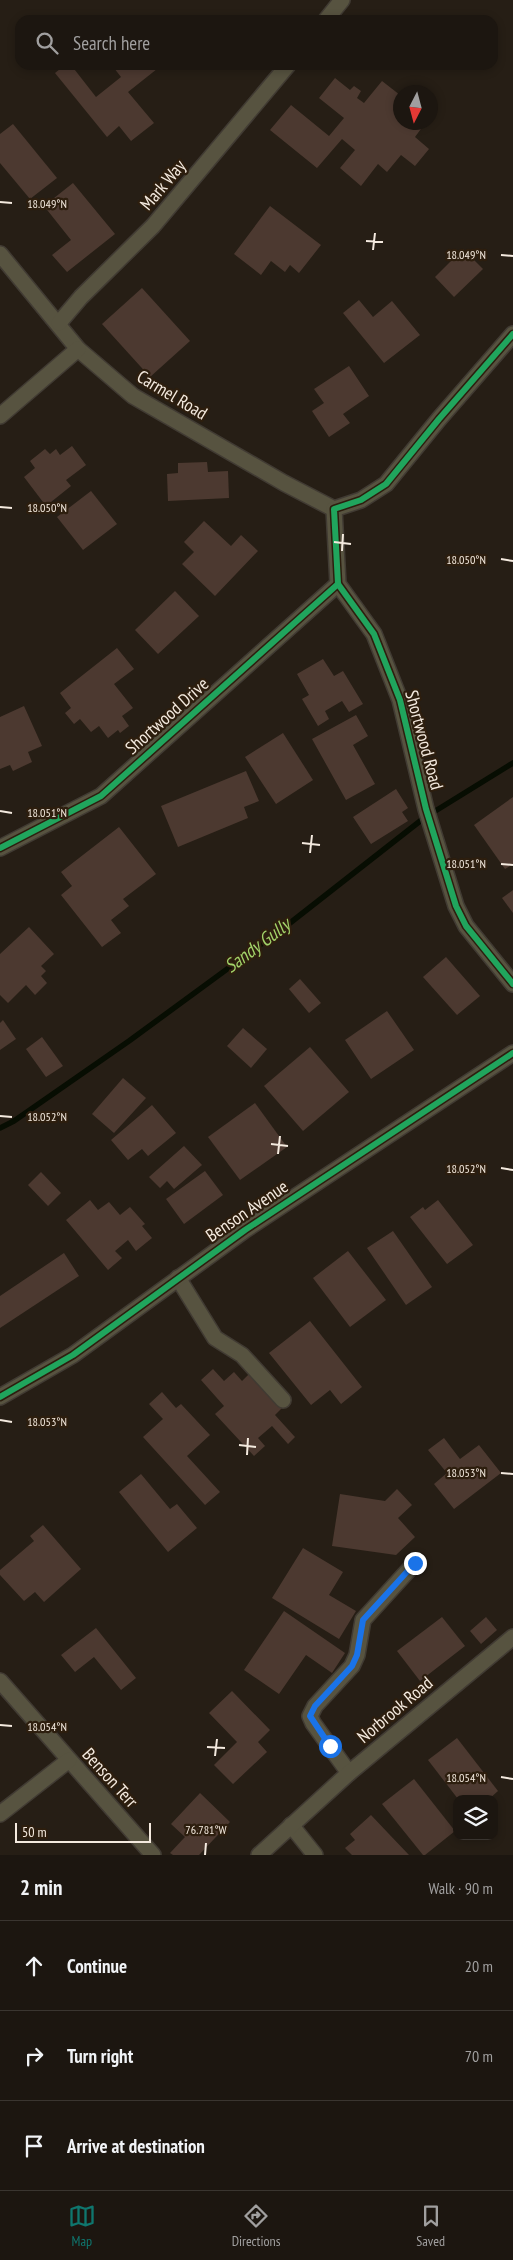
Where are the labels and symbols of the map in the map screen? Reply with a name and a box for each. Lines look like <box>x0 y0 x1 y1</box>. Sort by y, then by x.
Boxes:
north arrow <box>393 85 438 130</box>
street label: Mark Way <box>135 154 191 215</box>
text: 18.049°N <box>27 196 67 211</box>
text: 18.049°N <box>446 247 486 262</box>
street label: Carmel Road <box>133 365 212 425</box>
text: 18.050°N <box>27 500 67 515</box>
text: 18.050°N <box>446 552 486 567</box>
street label: Shortwood Drive <box>120 672 213 759</box>
street label: Shortwood Road <box>400 688 449 792</box>
text: 18.051°N <box>27 805 67 820</box>
text: 18.051°N <box>446 856 486 871</box>
water label: Sandy Gully <box>219 911 297 978</box>
text: 18.052°N <box>27 1109 67 1124</box>
text: 18.052°N <box>446 1161 486 1176</box>
street label: Benson Avenue <box>201 1175 292 1247</box>
text: 18.053°N <box>27 1414 67 1429</box>
text: 18.053°N <box>446 1465 486 1480</box>
route end <box>404 1552 427 1575</box>
street label: Norbrook Road <box>352 1671 437 1748</box>
text: 18.054°N <box>27 1719 67 1734</box>
route start <box>319 1735 342 1758</box>
street label: Benson Terr <box>78 1743 143 1812</box>
text: 18.054°N <box>446 1770 486 1785</box>
scale bar <box>15 1820 151 1843</box>
text: 76.781°W <box>185 1822 227 1837</box>

